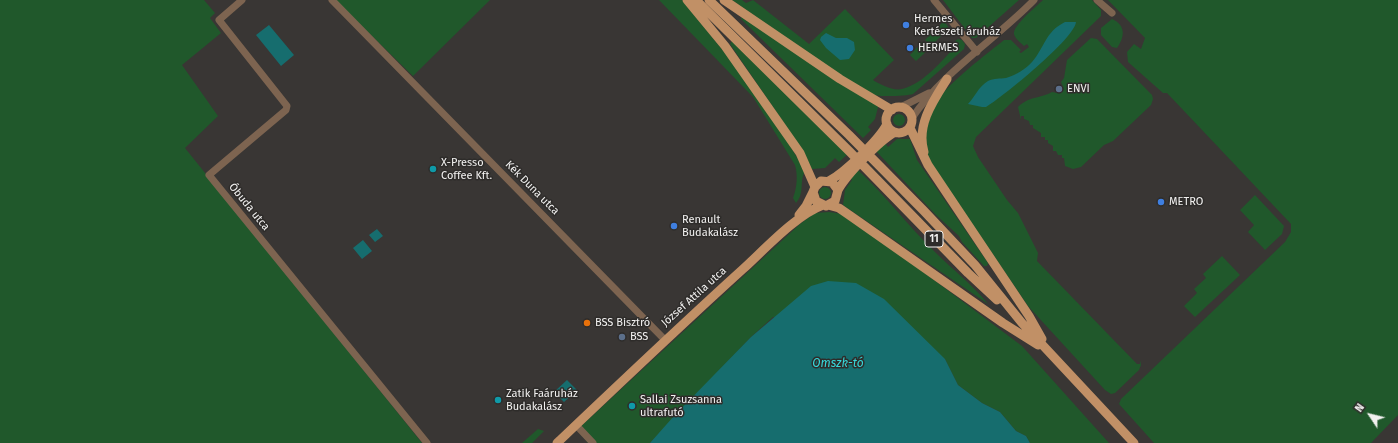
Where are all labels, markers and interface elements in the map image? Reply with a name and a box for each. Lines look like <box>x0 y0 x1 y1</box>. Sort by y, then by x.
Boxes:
place label: Hermes Kertészeti áruház <box>914 12 1000 38</box>
marker: Hermes Kertészeti áruház <box>901 20 911 30</box>
place label: HERMES <box>918 41 958 55</box>
marker: HERMES <box>905 43 915 53</box>
place label: ENVI <box>1067 82 1090 96</box>
marker: ENVI <box>1054 84 1064 94</box>
place label: X-Presso Coffee Kft. <box>441 156 492 182</box>
street label: Kék Duna utca <box>502 158 562 218</box>
marker: X-Presso Coffee Kft. <box>428 164 438 174</box>
street label: Óbuda utca <box>226 181 272 233</box>
place label: METRO <box>1169 195 1203 209</box>
marker: METRO <box>1156 197 1166 207</box>
place label: Renault Budakalász <box>682 213 738 239</box>
marker: Renault Budakalász <box>669 221 679 231</box>
road number: 11 <box>925 231 943 247</box>
street label: József Attila utca <box>659 264 729 330</box>
place label: BSS Bisztró <box>595 316 650 330</box>
marker: BSS Bisztró <box>582 318 592 328</box>
place label: BSS <box>630 330 648 344</box>
marker: BSS <box>617 332 627 342</box>
water label: Omszk-tó <box>812 357 864 371</box>
place label: Zatik Faáruház Budakalász <box>506 387 578 413</box>
place label: Sallai Zsuzsanna ultrafutó <box>640 393 722 419</box>
marker: Zatik Faáruház Budakalász <box>493 395 503 405</box>
north arrow <box>1350 395 1390 435</box>
marker: Sallai Zsuzsanna ultrafutó <box>627 401 637 411</box>
text: N <box>1352 401 1367 415</box>

